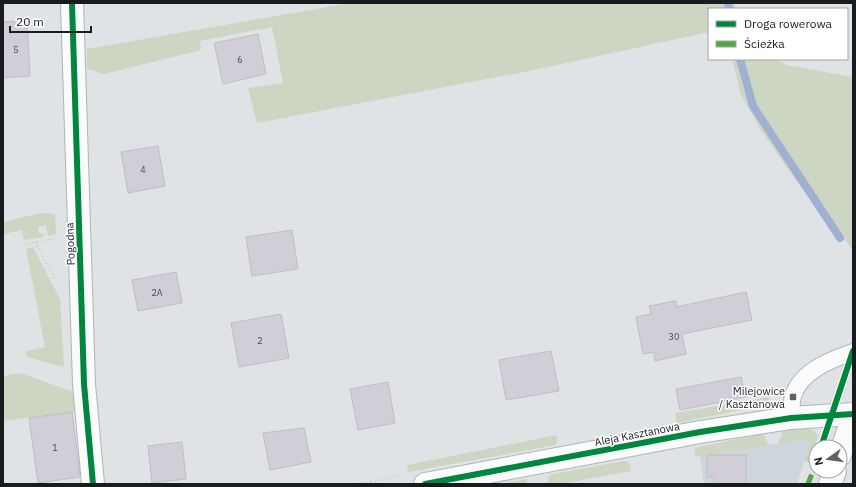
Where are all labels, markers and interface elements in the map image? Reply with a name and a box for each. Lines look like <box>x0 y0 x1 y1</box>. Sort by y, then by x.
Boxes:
scale bar <box>10 8 91 34</box>
legend <box>708 8 848 60</box>
text: 20 m <box>16 14 44 29</box>
text: Droga rowerowa <box>744 16 833 31</box>
text: Ścieżka <box>744 36 785 51</box>
house number: 5 <box>13 44 19 55</box>
house number: 6 <box>237 54 243 65</box>
house number: 4 <box>140 164 146 175</box>
street label: Pogodna <box>62 222 78 266</box>
house number: 2A <box>151 287 163 298</box>
house number: 30 <box>669 331 679 342</box>
house number: 2 <box>257 335 263 346</box>
place label: Milejowice / Kasztanowa <box>719 384 785 411</box>
marker: Milejowice / Kasztanowa <box>788 392 798 402</box>
street label: Aleja Kasztanowa <box>593 419 681 449</box>
north arrow <box>808 439 848 479</box>
house number: 1 <box>52 442 58 453</box>
text: N <box>811 456 826 467</box>

